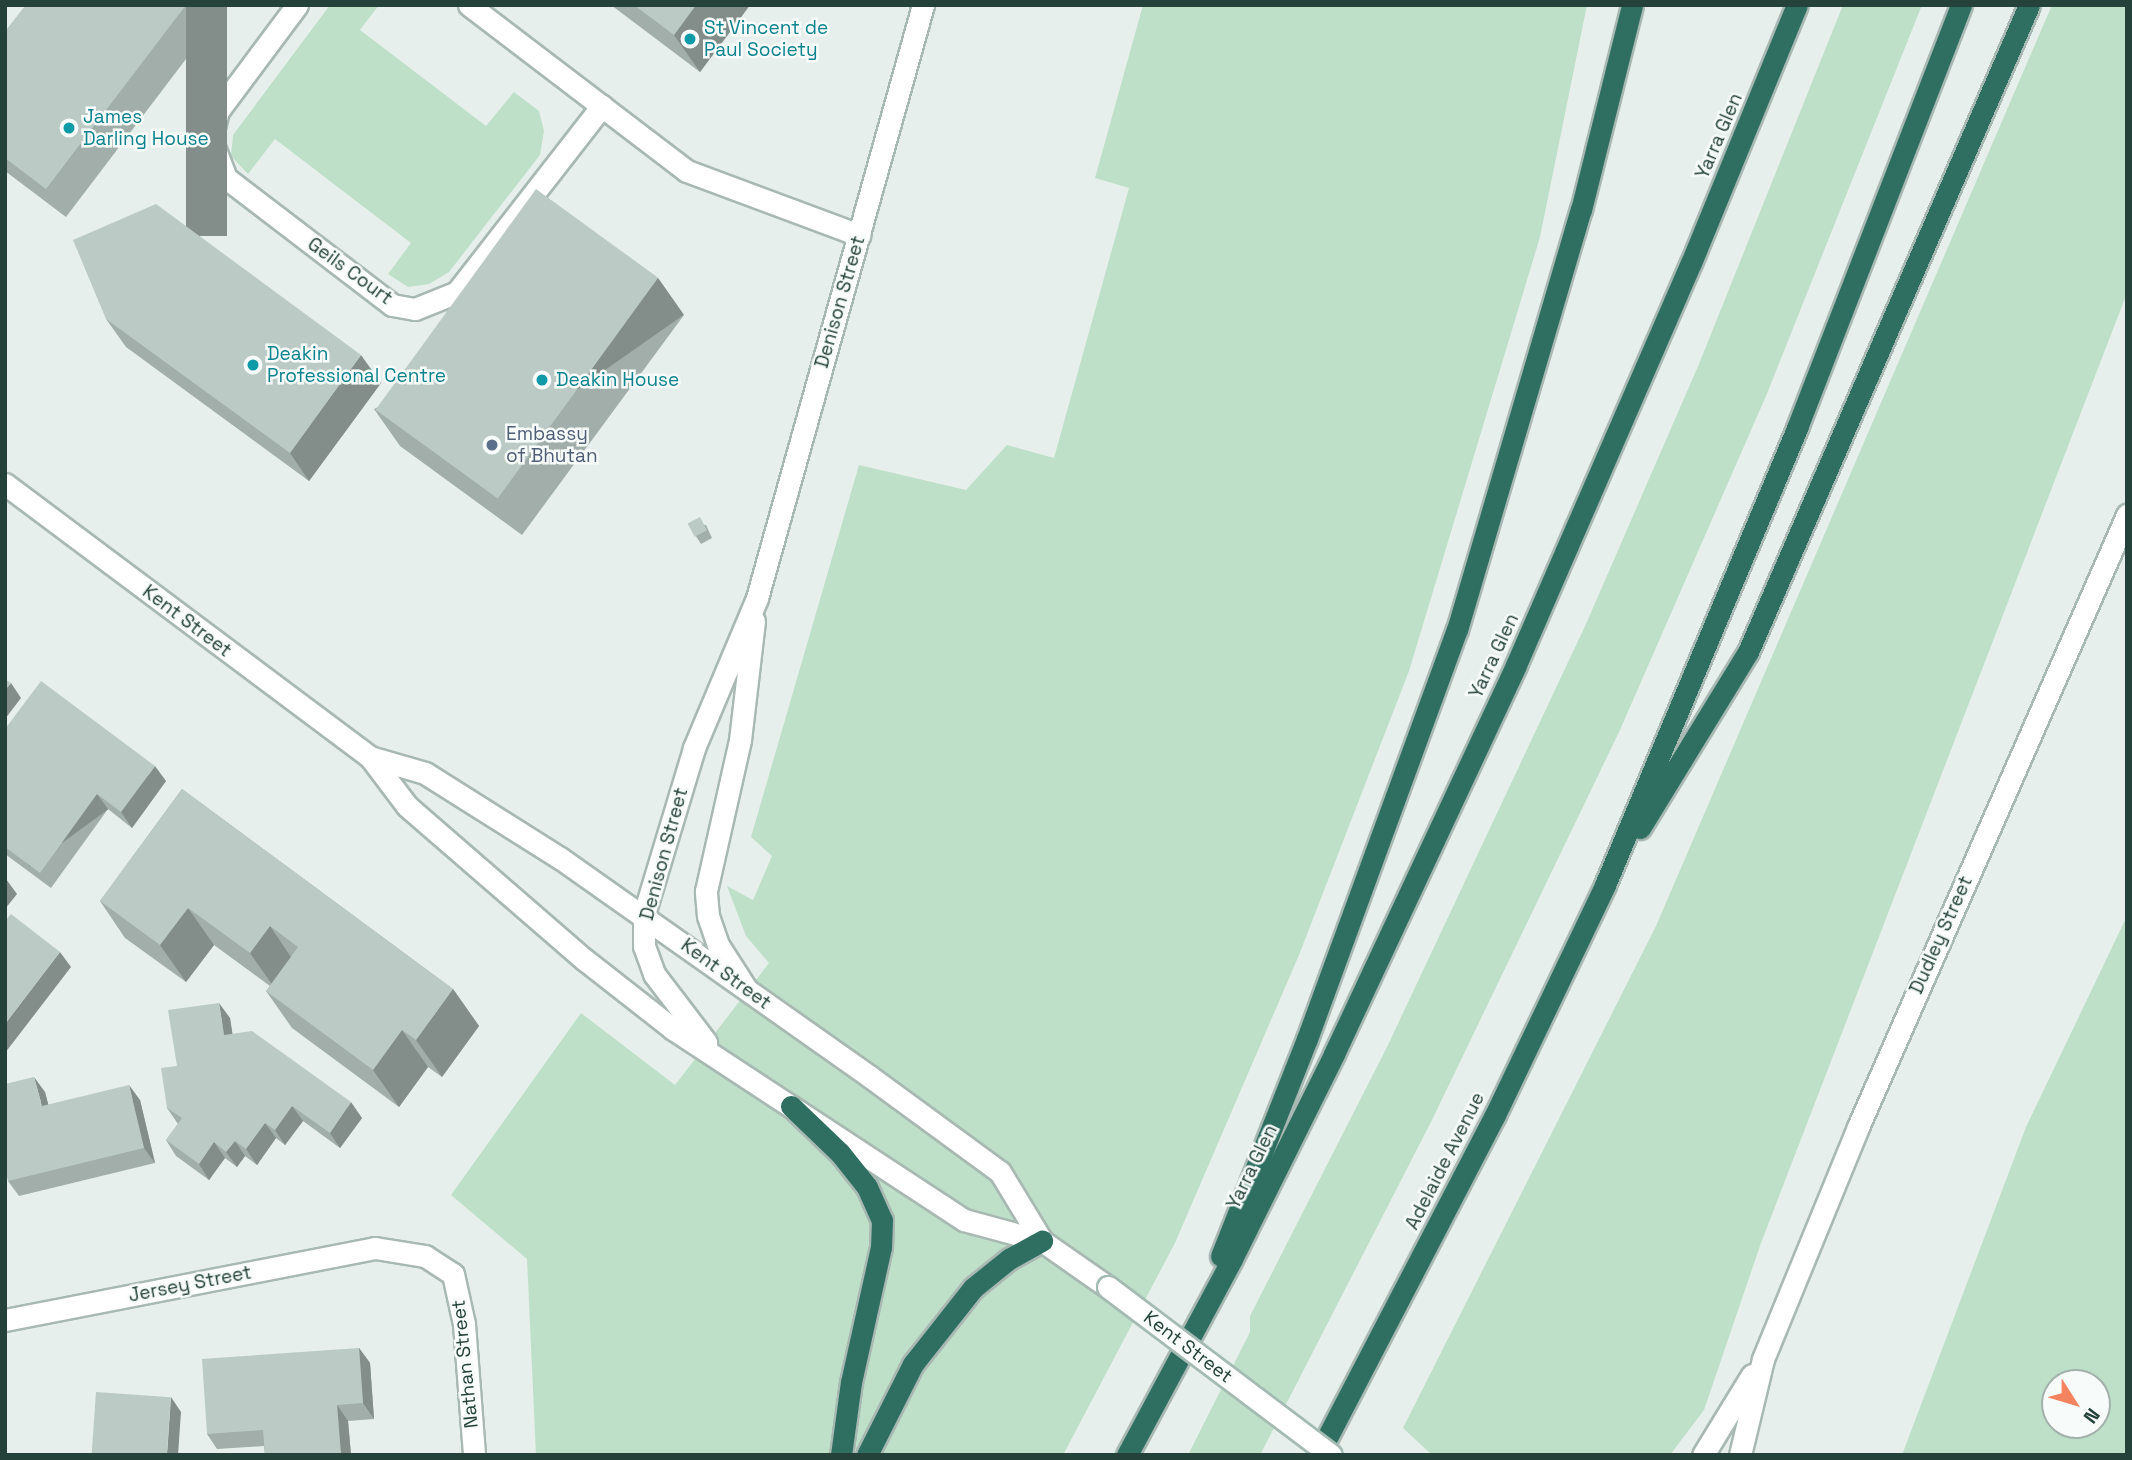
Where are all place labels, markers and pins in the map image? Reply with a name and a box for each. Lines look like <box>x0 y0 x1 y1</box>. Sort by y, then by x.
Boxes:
place label: St Vincent de Paul Society <box>704 17 828 61</box>
marker: St Vincent de Paul Society <box>682 31 698 47</box>
place label: James Darling House <box>83 106 209 150</box>
marker: James Darling House <box>61 120 77 136</box>
place label: Deakin Professional Centre <box>267 343 446 387</box>
marker: Deakin Professional Centre <box>245 357 261 373</box>
place label: Deakin House <box>556 369 679 391</box>
marker: Deakin House <box>534 372 550 388</box>
place label: Embassy of Bhutan <box>506 423 598 467</box>
marker: Embassy of Bhutan <box>484 437 500 453</box>

